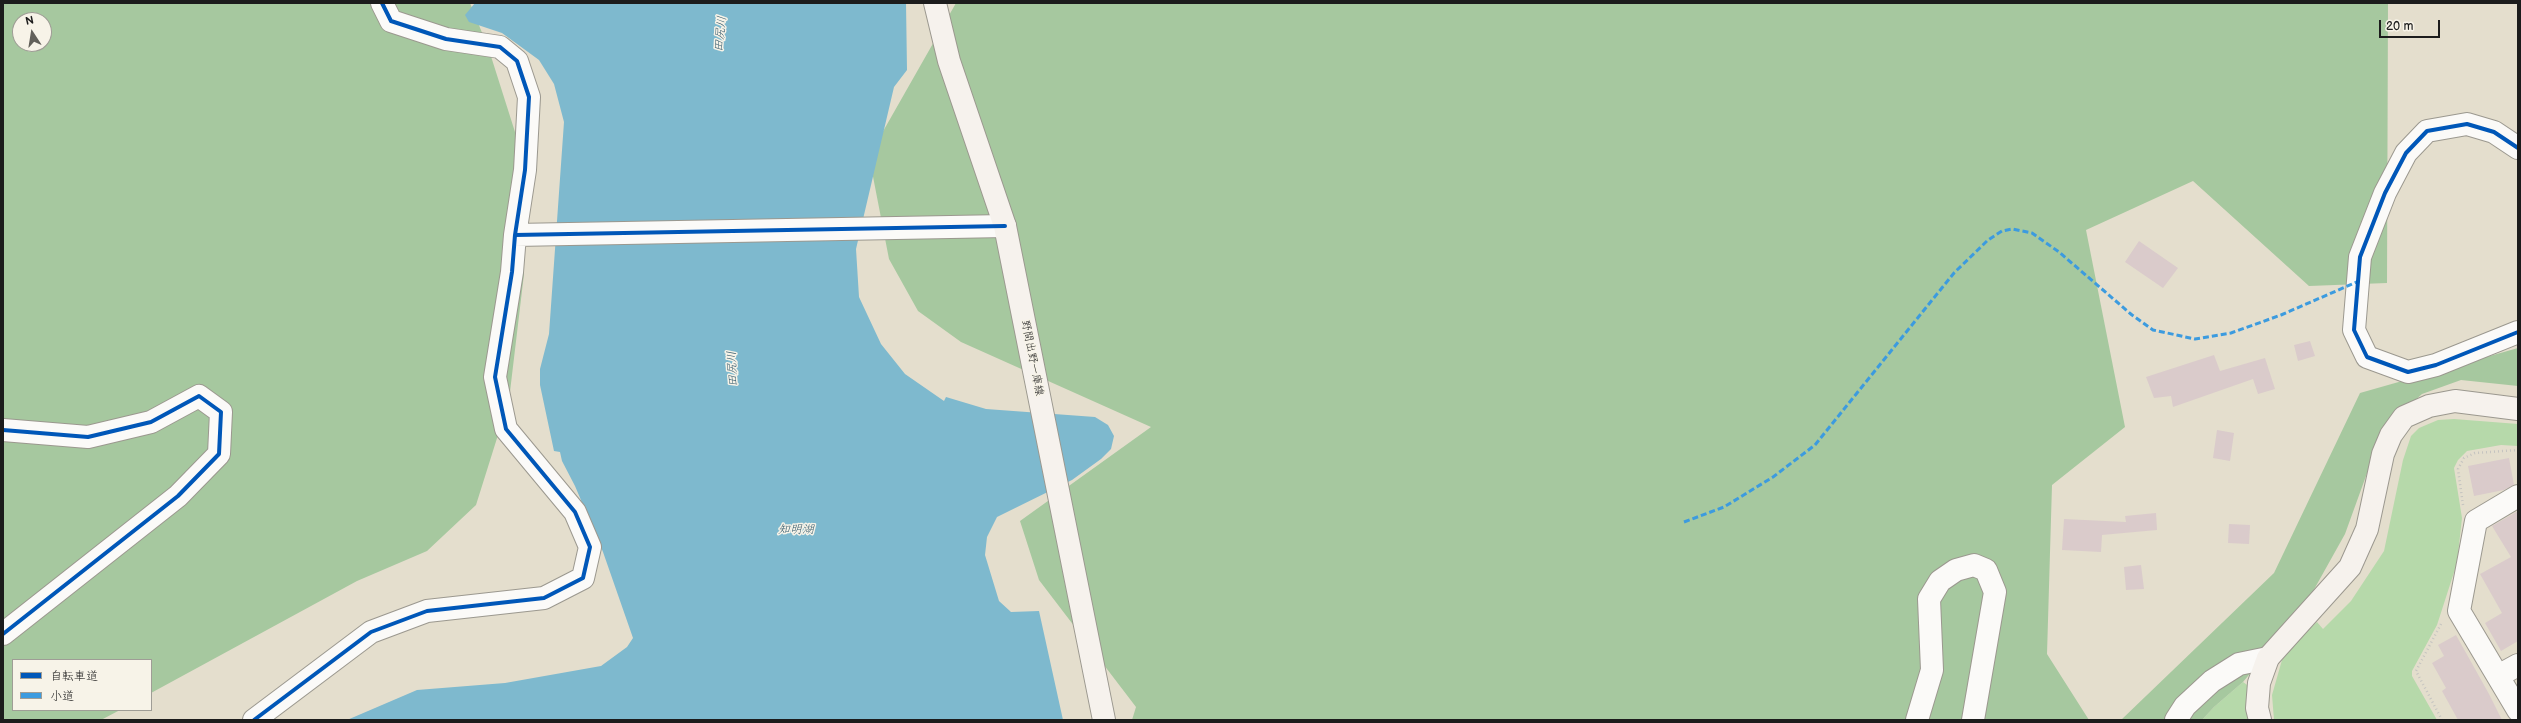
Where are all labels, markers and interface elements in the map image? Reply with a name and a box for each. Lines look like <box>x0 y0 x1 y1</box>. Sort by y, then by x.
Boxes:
north arrow <box>12 12 52 52</box>
scale bar <box>2381 12 2442 38</box>
text: N <box>24 14 35 28</box>
water label: 田尻川 <box>712 15 730 53</box>
text: 20 m <box>2386 19 2413 34</box>
street label: 野間出野一庫線 <box>1018 319 1046 397</box>
water label: 田尻川 <box>725 351 741 387</box>
water label: 知明湖 <box>778 523 814 537</box>
legend <box>12 659 152 711</box>
text: 自転車道 <box>50 669 98 684</box>
text: 小道 <box>50 689 74 704</box>

